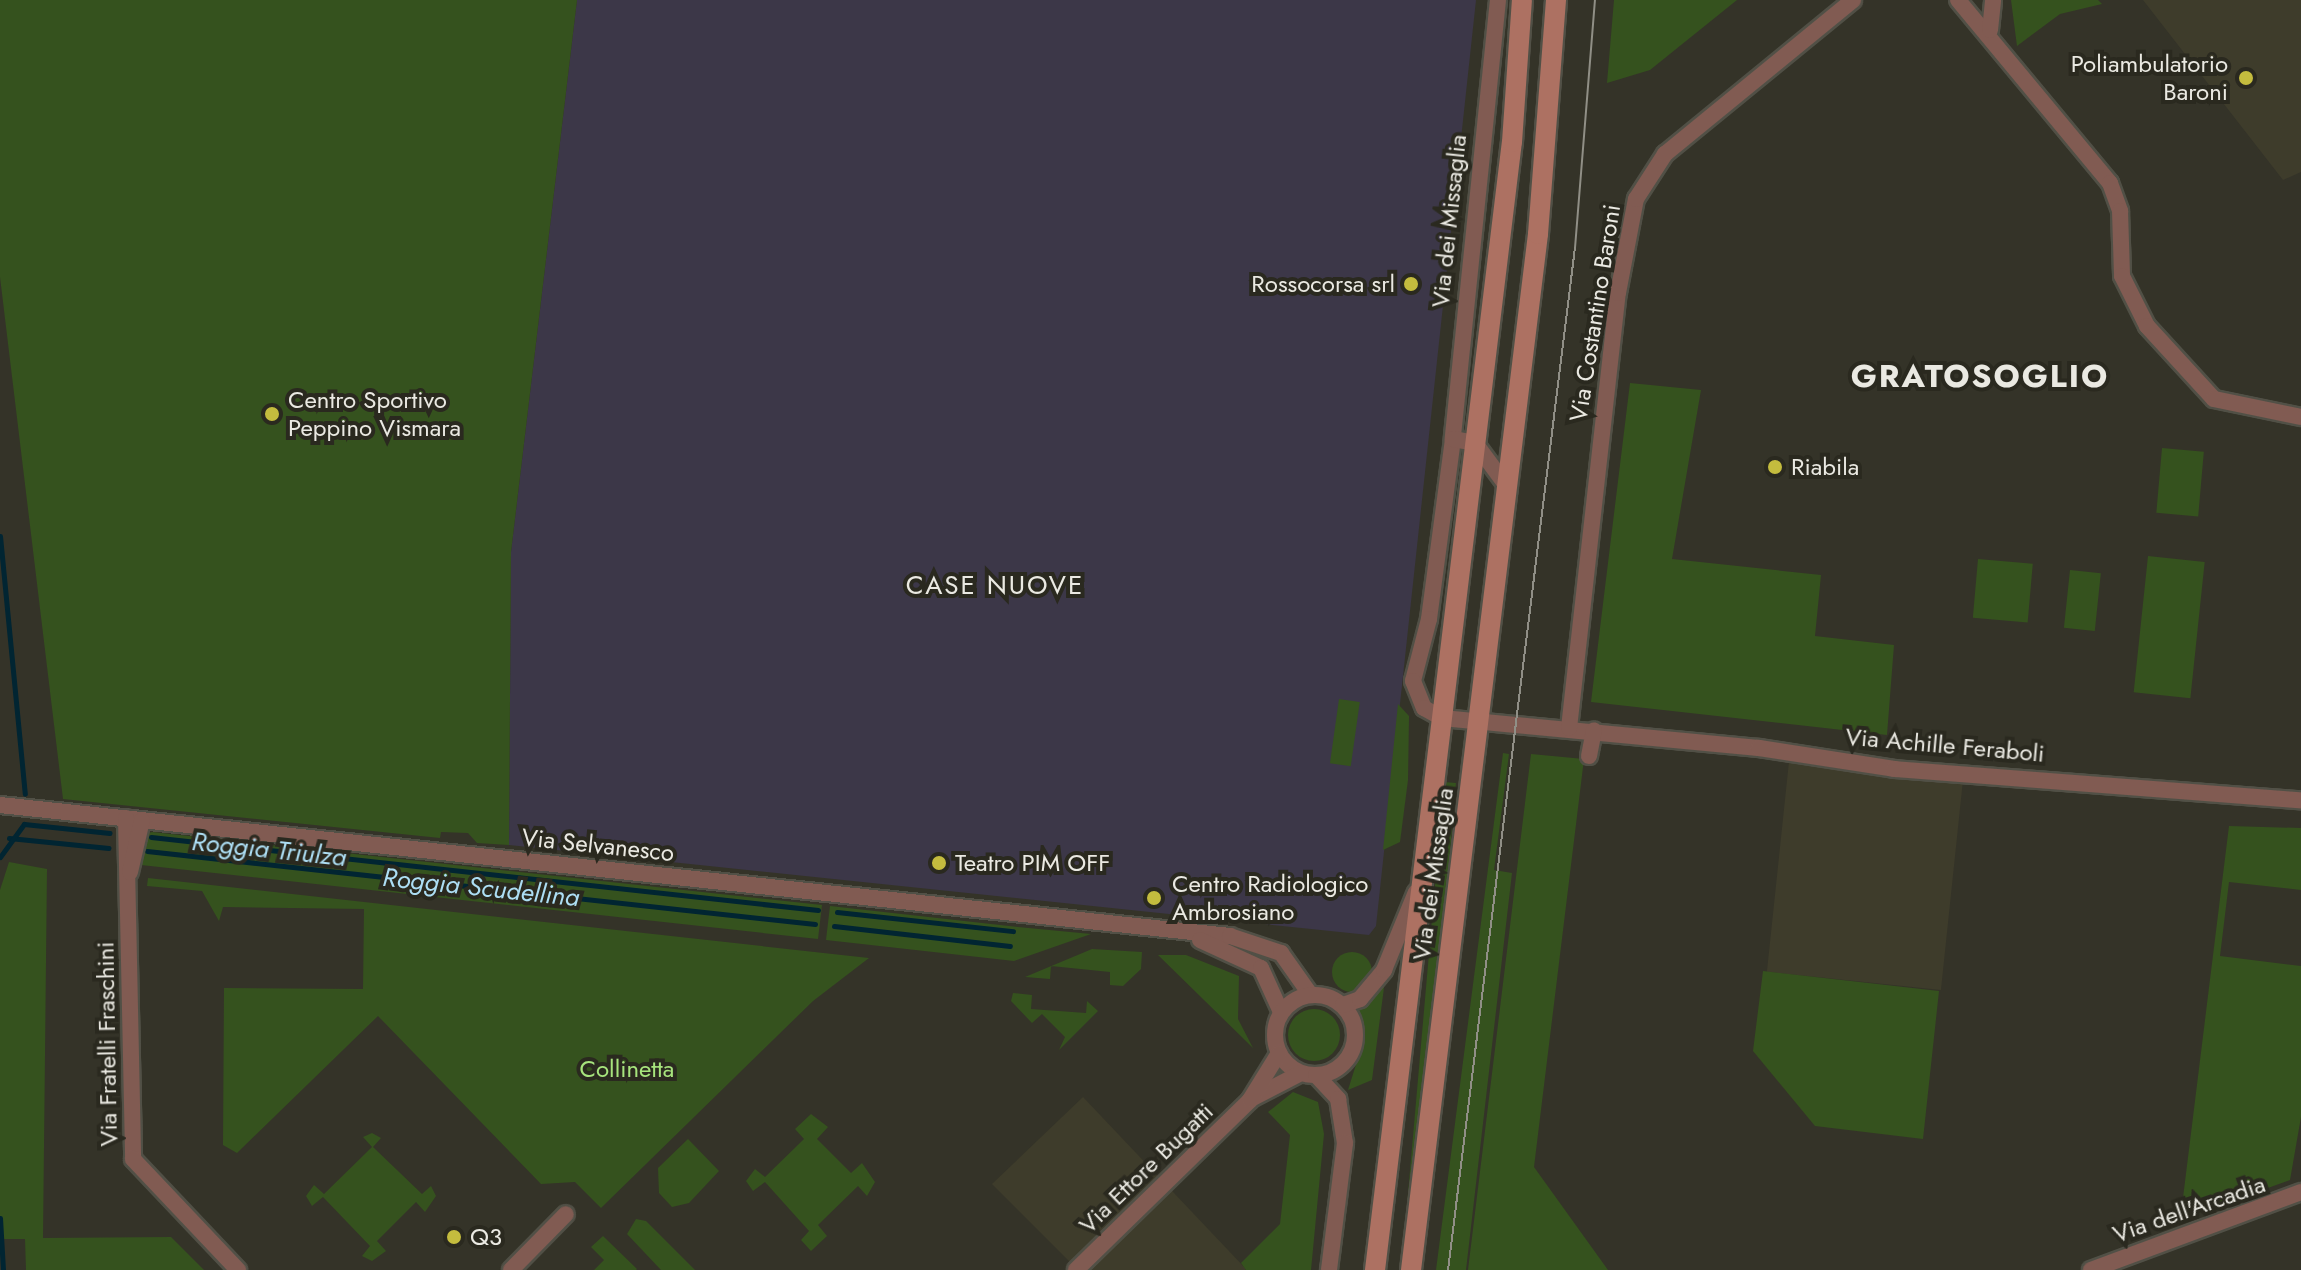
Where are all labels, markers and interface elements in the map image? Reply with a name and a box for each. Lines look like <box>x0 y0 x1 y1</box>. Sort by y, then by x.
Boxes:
place label: Poliambulatorio Baroni <box>2071 50 2228 106</box>
marker: Poliambulatorio Baroni <box>2235 67 2257 89</box>
street label: Via dei Missaglia <box>1426 133 1472 309</box>
street label: Via Costantino Baroni <box>1564 202 1626 424</box>
place label: Rossocorsa srl <box>1251 270 1395 298</box>
marker: Rossocorsa srl <box>1402 275 1420 293</box>
district label: GRATOSOGLIO <box>1851 357 2109 395</box>
place label: Centro Sportivo Peppino Vismara <box>288 386 461 442</box>
marker: Centro Sportivo Peppino Vismara <box>263 405 281 423</box>
place label: Riabila <box>1791 453 1859 481</box>
marker: Riabila <box>1766 458 1784 476</box>
district label: CASE NUOVE <box>906 570 1084 602</box>
street label: Via Achille Feraboli <box>1844 722 2046 768</box>
street label: Via dei Missaglia <box>1407 786 1459 962</box>
street label: Via Selvanesco <box>520 823 676 867</box>
water label: Roggia Triulza <box>190 826 348 874</box>
place label: Teatro PIM OFF <box>955 849 1110 877</box>
marker: Teatro PIM OFF <box>930 854 948 872</box>
water label: Roggia Scudellina <box>381 862 581 914</box>
place label: Centro Radiologico Ambrosiano <box>1172 870 1368 926</box>
marker: Centro Radiologico Ambrosiano <box>1143 887 1165 909</box>
street label: Via Fratelli Fraschini <box>91 941 123 1147</box>
park label: Collinetta <box>580 1055 674 1083</box>
street label: Via Ettore Bugatti <box>1073 1097 1219 1239</box>
street label: Via dell'Arcadia <box>2109 1169 2269 1249</box>
place label: Q3 <box>470 1223 502 1251</box>
marker: Q3 <box>445 1228 463 1246</box>

